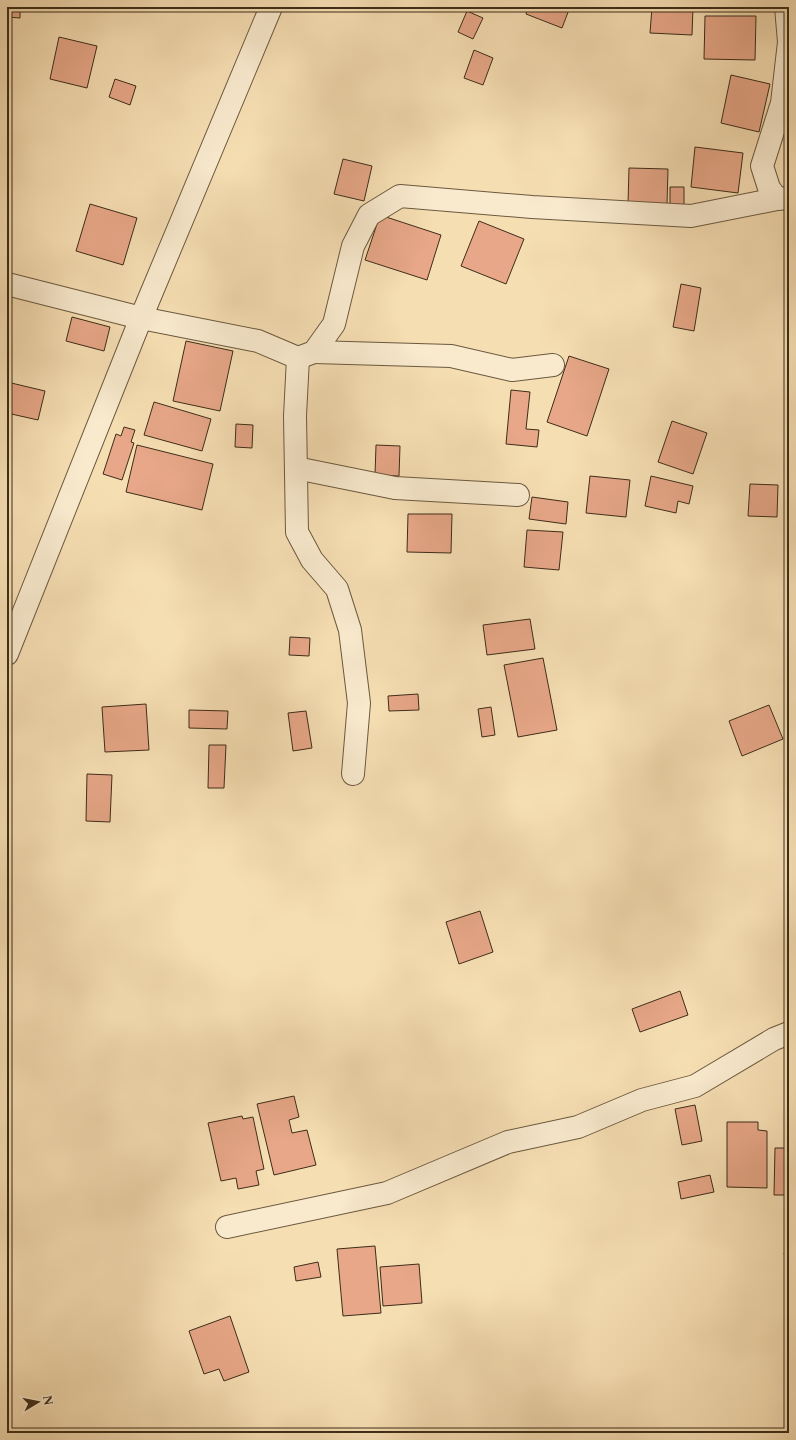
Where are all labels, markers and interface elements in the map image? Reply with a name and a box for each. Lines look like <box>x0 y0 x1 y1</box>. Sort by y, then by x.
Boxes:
north arrow <box>18 1382 58 1422</box>
text: N <box>40 1394 56 1407</box>

